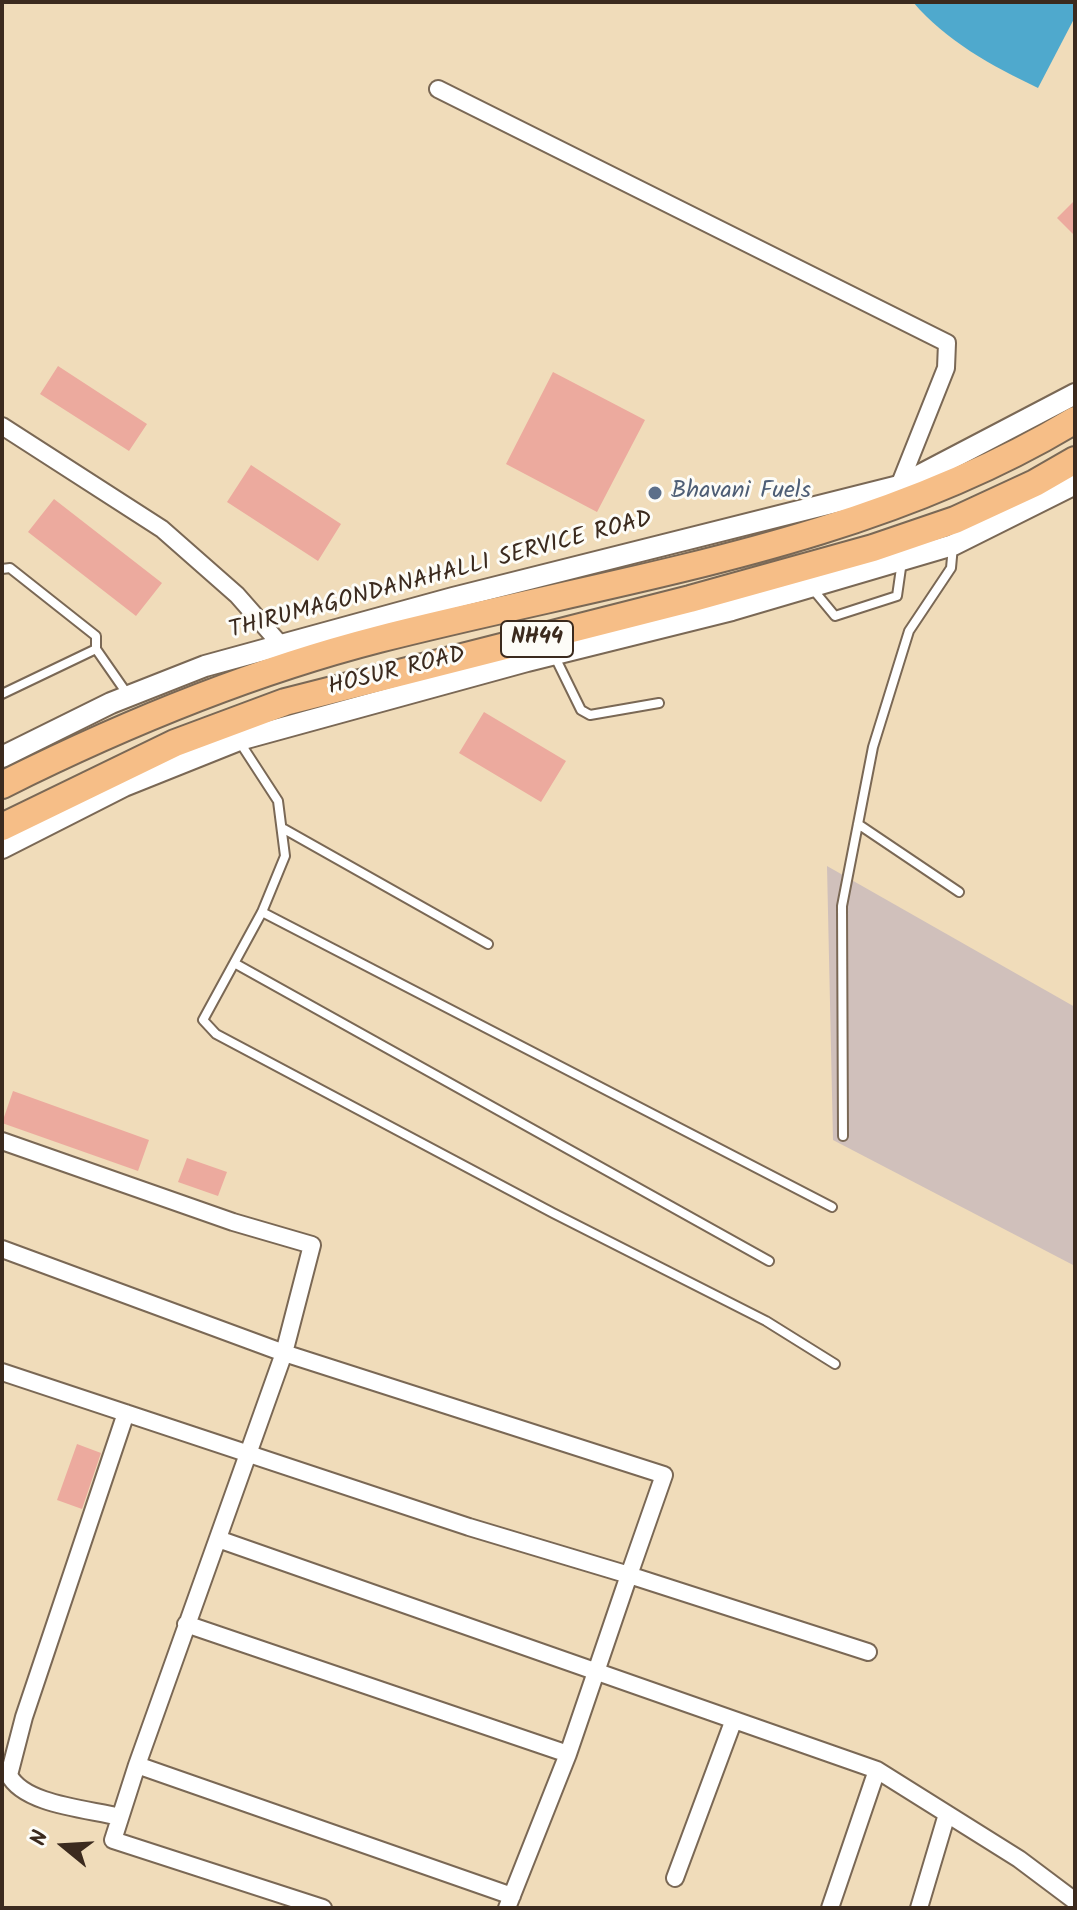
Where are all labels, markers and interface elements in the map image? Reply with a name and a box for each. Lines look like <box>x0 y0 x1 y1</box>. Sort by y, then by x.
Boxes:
place label: Bhavani Fuels <box>671 479 811 507</box>
marker: Bhavani Fuels <box>646 484 664 502</box>
street label: THIRUMAGONDANAHALLI SERVICE ROAD <box>226 507 656 647</box>
road number: NH44 <box>501 621 573 657</box>
street label: HOSUR ROAD <box>325 642 469 704</box>
north arrow <box>24 1806 104 1886</box>
text: N <box>22 1826 59 1850</box>

